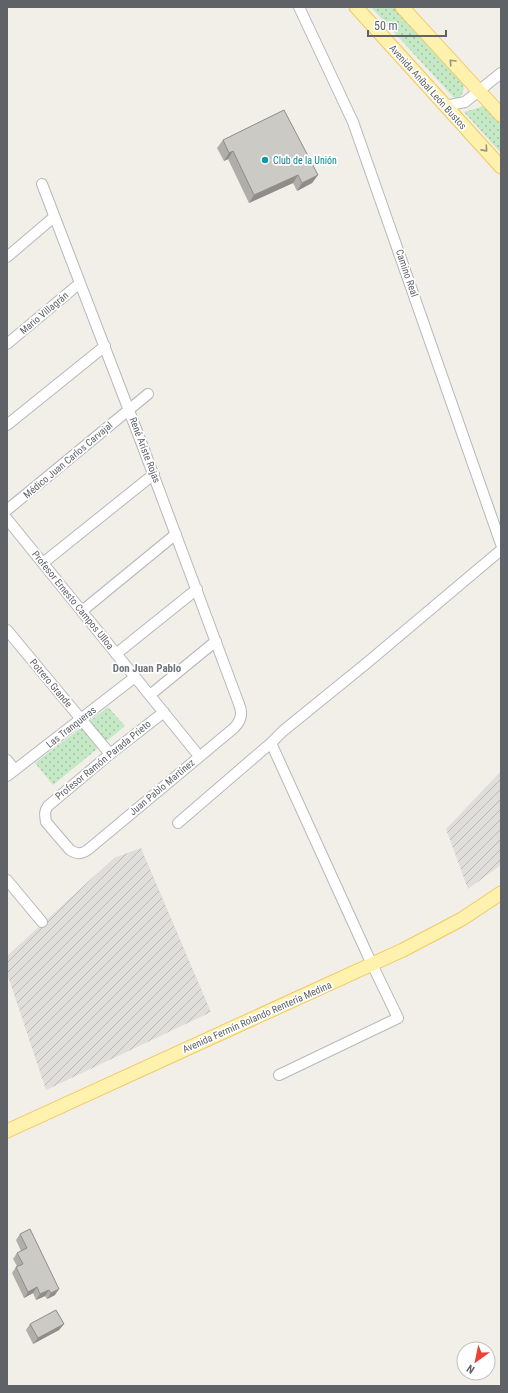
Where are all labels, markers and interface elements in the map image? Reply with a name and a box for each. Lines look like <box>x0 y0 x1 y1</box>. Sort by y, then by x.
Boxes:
scale bar <box>368 12 446 38</box>
text: 50 m <box>374 19 398 33</box>
street label: Avenida Aníbal León Bustos <box>387 43 469 132</box>
one-way arrow <box>450 59 457 67</box>
one-way arrow <box>480 145 487 152</box>
marker: Club de la Unión <box>260 155 270 165</box>
place label: Club de la Unión <box>273 155 337 166</box>
street label: Camino Real <box>394 248 420 298</box>
street label: Mario Villagrán <box>18 290 71 336</box>
street label: René Ariste Rojas <box>127 416 163 485</box>
street label: Médico Juan Carlos Carvajal <box>21 420 115 500</box>
street label: Profesor Ernesto Campos Ulloa <box>30 549 116 652</box>
street label: Potrero Grande <box>28 657 75 710</box>
district label: Don Juan Pablo <box>113 662 182 675</box>
street label: Las Tranqueras <box>44 704 98 750</box>
street label: Profesor Ramón Parada Prieto <box>53 718 153 802</box>
street label: Juan Pablo Martínez <box>127 757 197 817</box>
street label: Avenida Fermín Rolando Rentería Medina <box>181 979 333 1055</box>
north arrow <box>456 1341 496 1381</box>
text: N <box>464 1362 477 1376</box>

